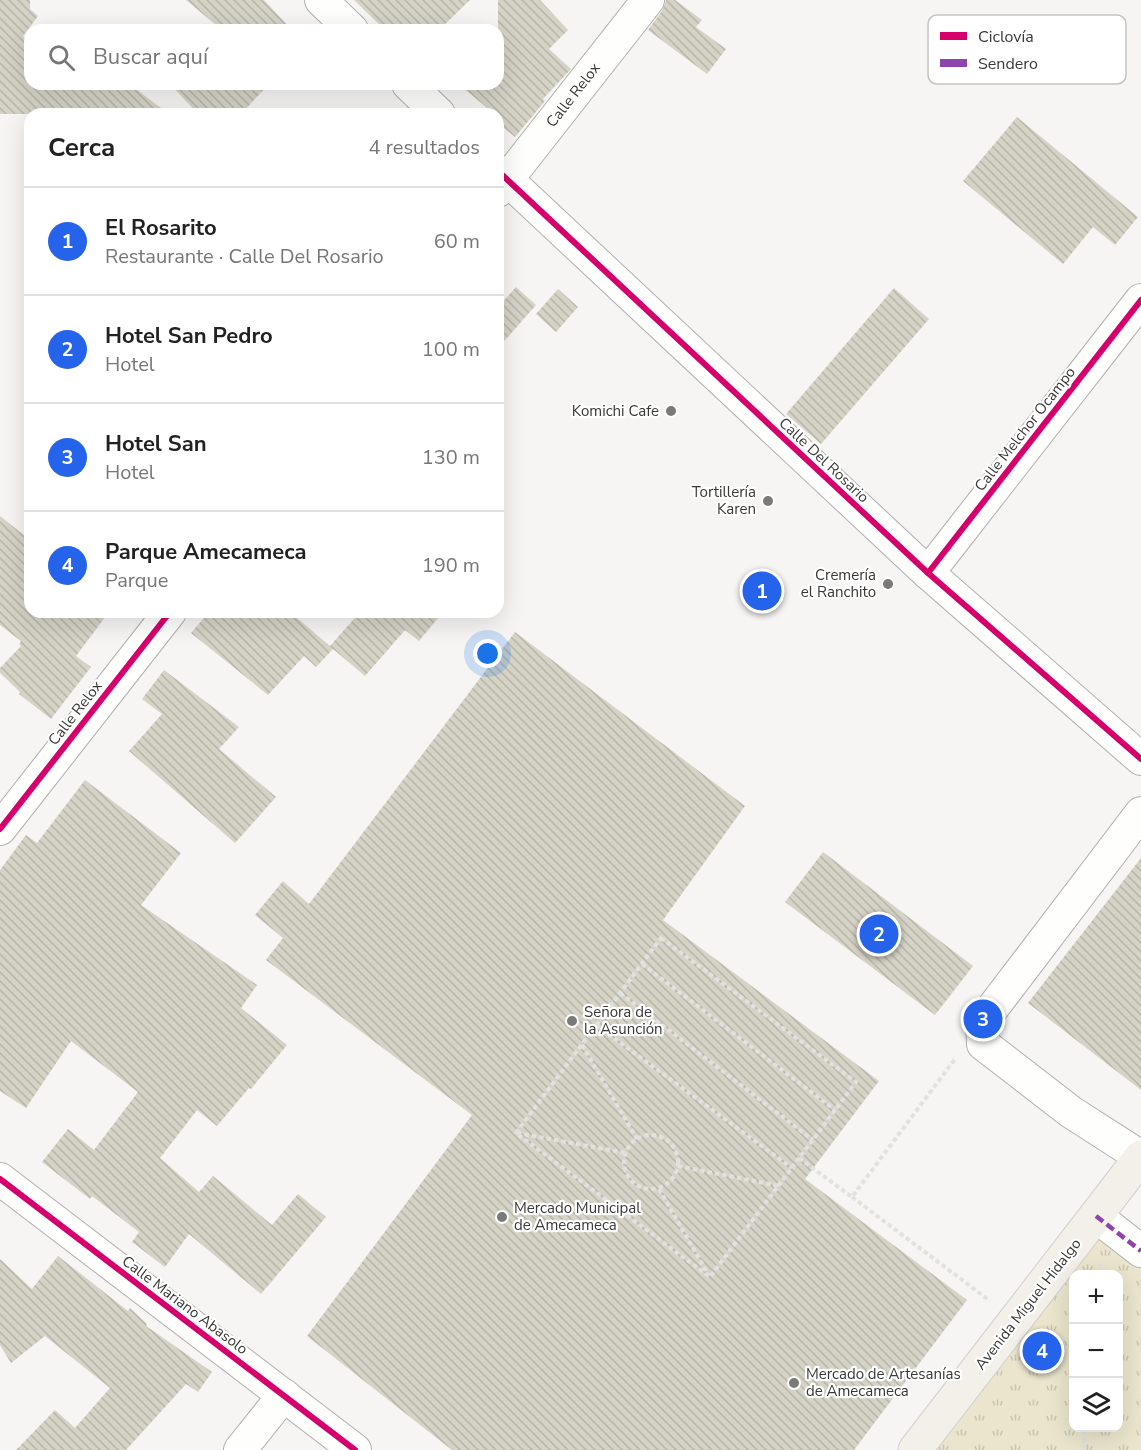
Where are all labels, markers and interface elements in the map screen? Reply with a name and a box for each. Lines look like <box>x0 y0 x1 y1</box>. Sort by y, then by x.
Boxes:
legend <box>928 15 1126 84</box>
search box <box>24 24 504 90</box>
text: Ciclovía <box>978 26 1034 48</box>
icon: search <box>45 41 78 74</box>
text: Buscar aquí <box>93 42 208 72</box>
text: Sendero <box>978 53 1038 75</box>
street label: Calle Relox <box>542 59 605 131</box>
text: Cerca <box>48 130 115 165</box>
text: 4 resultados <box>369 134 480 161</box>
text: El Rosarito <box>105 213 217 243</box>
text: 1 <box>62 228 74 255</box>
text: 60 m <box>434 228 480 255</box>
text: Restaurante · Calle Del Rosario <box>105 243 384 270</box>
text: Hotel San Pedro <box>105 321 273 351</box>
text: 2 <box>62 336 74 363</box>
text: 100 m <box>422 336 480 363</box>
text: Hotel <box>105 351 155 378</box>
street label: Calle Melchor Ocampo <box>970 363 1080 495</box>
place label: Komichi Cafe <box>572 401 659 421</box>
marker: Komichi Cafe <box>664 404 678 418</box>
street label: Calle Del Rosario <box>775 413 873 507</box>
text: Hotel San <box>105 429 207 459</box>
text: 3 <box>62 444 74 471</box>
text: 130 m <box>422 444 480 471</box>
text: Hotel <box>105 459 155 486</box>
place label: Tortillería Karen <box>692 482 756 519</box>
marker: Tortillería Karen <box>761 494 775 508</box>
text: Parque Amecameca <box>105 537 307 567</box>
text: 4 <box>62 552 74 579</box>
text: 190 m <box>422 552 480 579</box>
place label: Cremería el Ranchito <box>801 565 876 602</box>
text: Parque <box>105 567 168 594</box>
pin: 1 <box>742 568 782 614</box>
marker: Cremería el Ranchito <box>881 577 895 591</box>
your location <box>473 639 502 668</box>
street label: Calle Relox <box>44 677 107 749</box>
pin: 2 <box>860 912 898 956</box>
pin: 3 <box>964 996 1002 1042</box>
place label: Señora de la Asunción <box>584 1002 663 1039</box>
marker: Señora de la Asunción <box>565 1014 579 1028</box>
place label: Mercado Municipal de Amecameca <box>514 1198 641 1235</box>
marker: Mercado Municipal de Amecameca <box>495 1210 509 1224</box>
street label: Avenida Miguel Hidalgo <box>970 1234 1086 1374</box>
street label: Calle Mariano Abasolo <box>118 1251 252 1359</box>
map controls <box>1069 1270 1123 1432</box>
button: + <box>1069 1270 1123 1324</box>
button: − <box>1069 1324 1123 1378</box>
pin: 4 <box>1022 1328 1062 1374</box>
place label: Mercado de Artesanías de Amecameca <box>806 1364 961 1401</box>
marker: Mercado de Artesanías de Amecameca <box>787 1376 801 1390</box>
button: layers <box>1069 1378 1123 1432</box>

